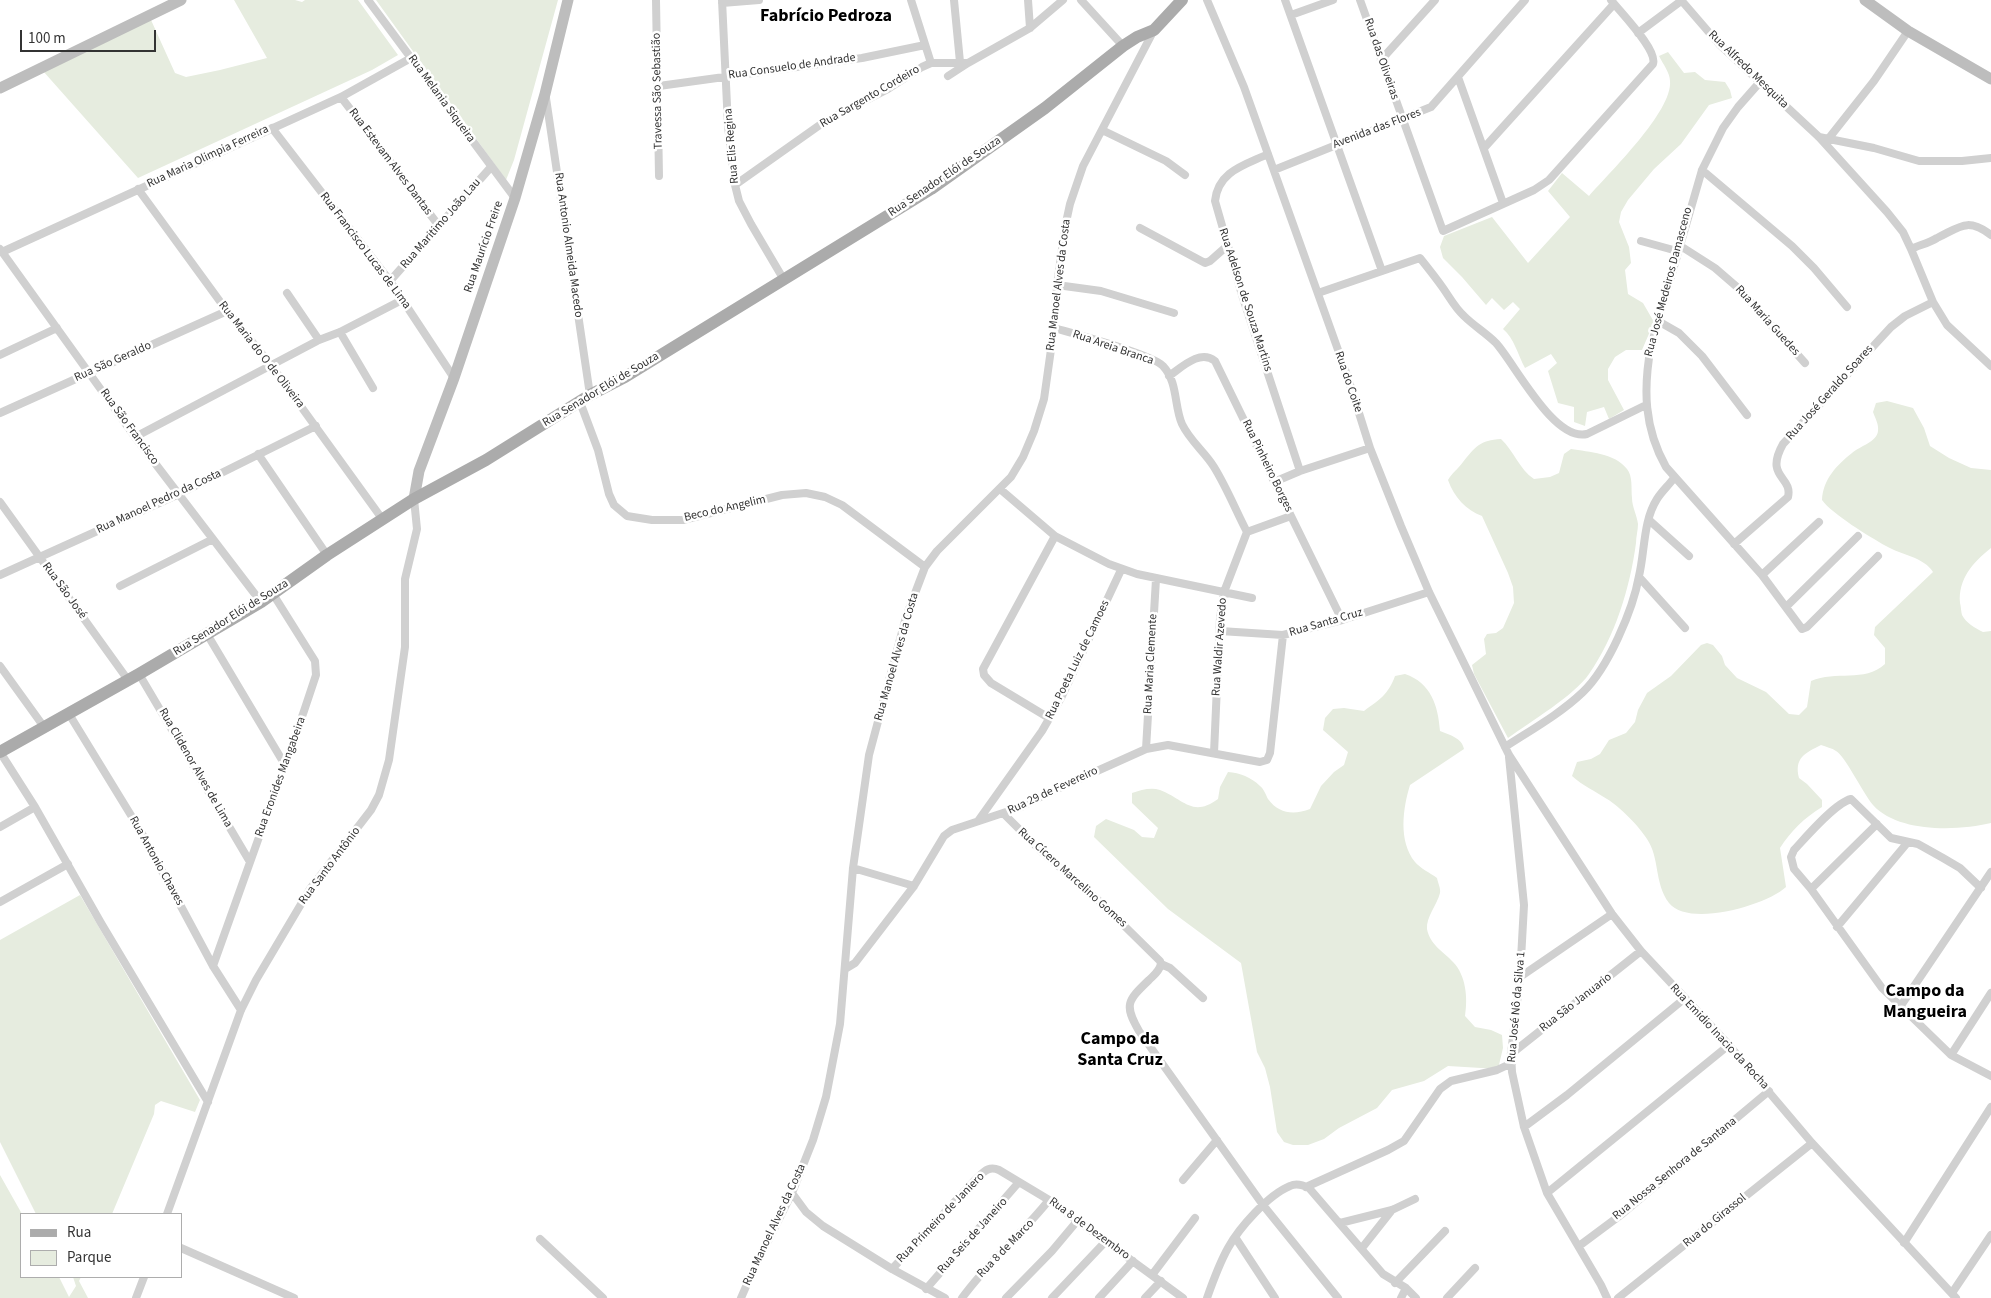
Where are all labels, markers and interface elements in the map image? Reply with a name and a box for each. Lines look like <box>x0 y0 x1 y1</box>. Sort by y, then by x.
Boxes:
district label: Fabrício Pedroza <box>760 6 892 28</box>
street label: Rua das Oliveiras <box>1360 16 1402 102</box>
scale bar <box>22 20 159 52</box>
text: 100 m <box>28 28 66 49</box>
street label: Rua Alfredo Mesquita <box>1705 28 1791 112</box>
street label: Travessa São Sebastião <box>650 33 666 149</box>
street label: Rua Consuelo de Andrade <box>727 51 857 83</box>
street label: Rua Melania Siqueira <box>404 52 478 146</box>
street label: Rua Sargento Cordeiro <box>817 63 923 131</box>
street label: Rua Estevam Alves Dantas <box>345 106 435 218</box>
street label: Avenida das Flores <box>1331 106 1423 152</box>
street label: Rua Elis Regina <box>722 108 742 184</box>
street label: Rua Maria Olimpia Ferreira <box>145 122 271 192</box>
street label: Rua Senador Elói de Souza <box>886 134 1004 220</box>
street label: Rua Antonio Almeida Macedo <box>551 172 585 318</box>
street label: Rua Maritimo João Lau <box>398 176 484 272</box>
street label: Rua Francisco Lucas de Lima <box>316 190 414 312</box>
street label: Rua Maurício Freire <box>462 199 506 295</box>
street label: Rua José Medeiros Damasceno <box>1642 206 1696 358</box>
street label: Rua Manoel Alves da Costa <box>1044 218 1074 352</box>
street label: Rua Adelson de Souza Martins <box>1215 227 1275 373</box>
street label: Rua Maria Guedes <box>1732 283 1802 359</box>
street label: Rua Maria do O de Oliveira <box>215 299 307 411</box>
street label: Rua Areia Branca <box>1071 327 1155 369</box>
street label: Rua São Geraldo <box>72 339 154 385</box>
street label: Rua José Geraldo Soares <box>1783 342 1877 444</box>
street label: Rua Senador Elói de Souza <box>540 350 662 430</box>
street label: Rua do Coite <box>1331 350 1365 414</box>
street label: Rua São Francisco <box>97 386 161 468</box>
street label: Rua Pinheiro Borges <box>1238 417 1296 515</box>
street label: Rua Manoel Pedro da Costa <box>94 467 224 537</box>
street label: Beco do Angelim <box>683 493 767 525</box>
street label: Rua São José <box>39 560 89 622</box>
street label: Rua Senador Elói de Souza <box>171 577 291 659</box>
street label: Rua Manoel Alves da Costa <box>872 591 922 723</box>
street label: Rua Waldir Azevedo <box>1209 597 1231 697</box>
street label: Rua Poeta Luiz de Camoes <box>1043 598 1113 722</box>
street label: Rua Santa Cruz <box>1288 606 1364 640</box>
street label: Rua Maria Clemente <box>1141 614 1161 714</box>
street label: Rua Clidenor Alves de Lima <box>155 706 235 830</box>
street label: Rua Eronides Mangabeira <box>253 715 309 839</box>
street label: Rua 29 de Fevereiro <box>1006 764 1100 818</box>
street label: Rua Antonio Chaves <box>126 814 186 908</box>
street label: Rua Santo Antônio <box>296 824 364 908</box>
street label: Rua Cícero Marcelino Gomes <box>1014 825 1130 931</box>
street label: Rua José Nô da Silva 1 <box>1505 951 1529 1063</box>
street label: Rua São Januario <box>1537 970 1615 1036</box>
street label: Rua Emidio Inacio da Rocha <box>1666 981 1772 1093</box>
district label: Campo da Mangueira <box>1883 981 1967 1024</box>
district label: Campo da Santa Cruz <box>1077 1029 1163 1072</box>
street label: Rua Nossa Senhora de Santana <box>1610 1115 1740 1223</box>
street label: Rua Manoel Alves da Costa <box>740 1162 810 1288</box>
street label: Rua Primeiro de Janiero <box>894 1170 988 1266</box>
street label: Rua do Girassol <box>1680 1191 1750 1251</box>
street label: Rua Seis de Janeiro <box>935 1195 1011 1277</box>
street label: Rua 8 de Dezembro <box>1046 1195 1132 1263</box>
legend <box>20 1213 182 1278</box>
street label: Rua 8 de Marco <box>975 1217 1037 1281</box>
text: Rua <box>67 1222 91 1243</box>
text: Parque <box>67 1247 111 1268</box>

